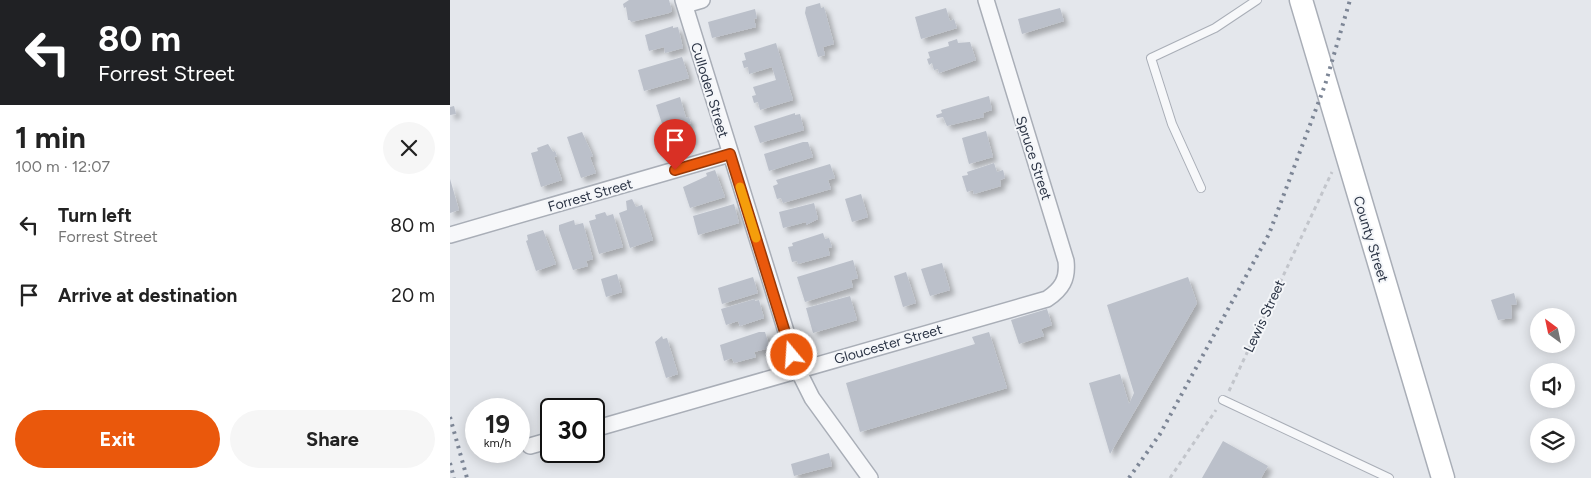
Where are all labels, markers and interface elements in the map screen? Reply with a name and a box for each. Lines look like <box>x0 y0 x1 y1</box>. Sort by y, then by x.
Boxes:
text: 80 m <box>98 18 181 60</box>
icon: left <box>15 20 80 85</box>
street label: Culloden Street <box>687 41 732 140</box>
text: Forrest Street <box>98 60 235 87</box>
street label: Spruce Street <box>1012 114 1055 202</box>
text: 1 min <box>15 119 86 156</box>
pin <box>654 119 696 170</box>
button: close <box>383 122 435 174</box>
icon: arrive <box>661 126 689 154</box>
text: 100 m · 12:07 <box>15 157 110 176</box>
street label: Forrest Street <box>546 175 634 216</box>
street label: County Street <box>1349 194 1392 284</box>
text: Turn left <box>58 204 132 227</box>
icon: left <box>15 211 43 239</box>
text: 80 m <box>390 214 435 237</box>
text: Forrest Street <box>58 227 158 246</box>
street label: Lewis Street <box>1240 277 1289 355</box>
icon: arrive <box>15 281 43 309</box>
text: Arrive at destination <box>58 284 237 307</box>
text: 20 m <box>391 284 435 307</box>
north arrow <box>1530 308 1575 352</box>
map controls <box>1530 308 1575 463</box>
street label: Gloucester Street <box>832 321 944 368</box>
position arrow <box>765 328 817 380</box>
button: sound <box>1530 363 1575 408</box>
speed limit sign: 30 <box>540 398 605 463</box>
text: 19 <box>485 409 510 439</box>
button: Exit <box>15 410 220 468</box>
button: Share <box>230 410 435 468</box>
button: layers <box>1530 418 1575 463</box>
text: km/h <box>484 436 511 450</box>

